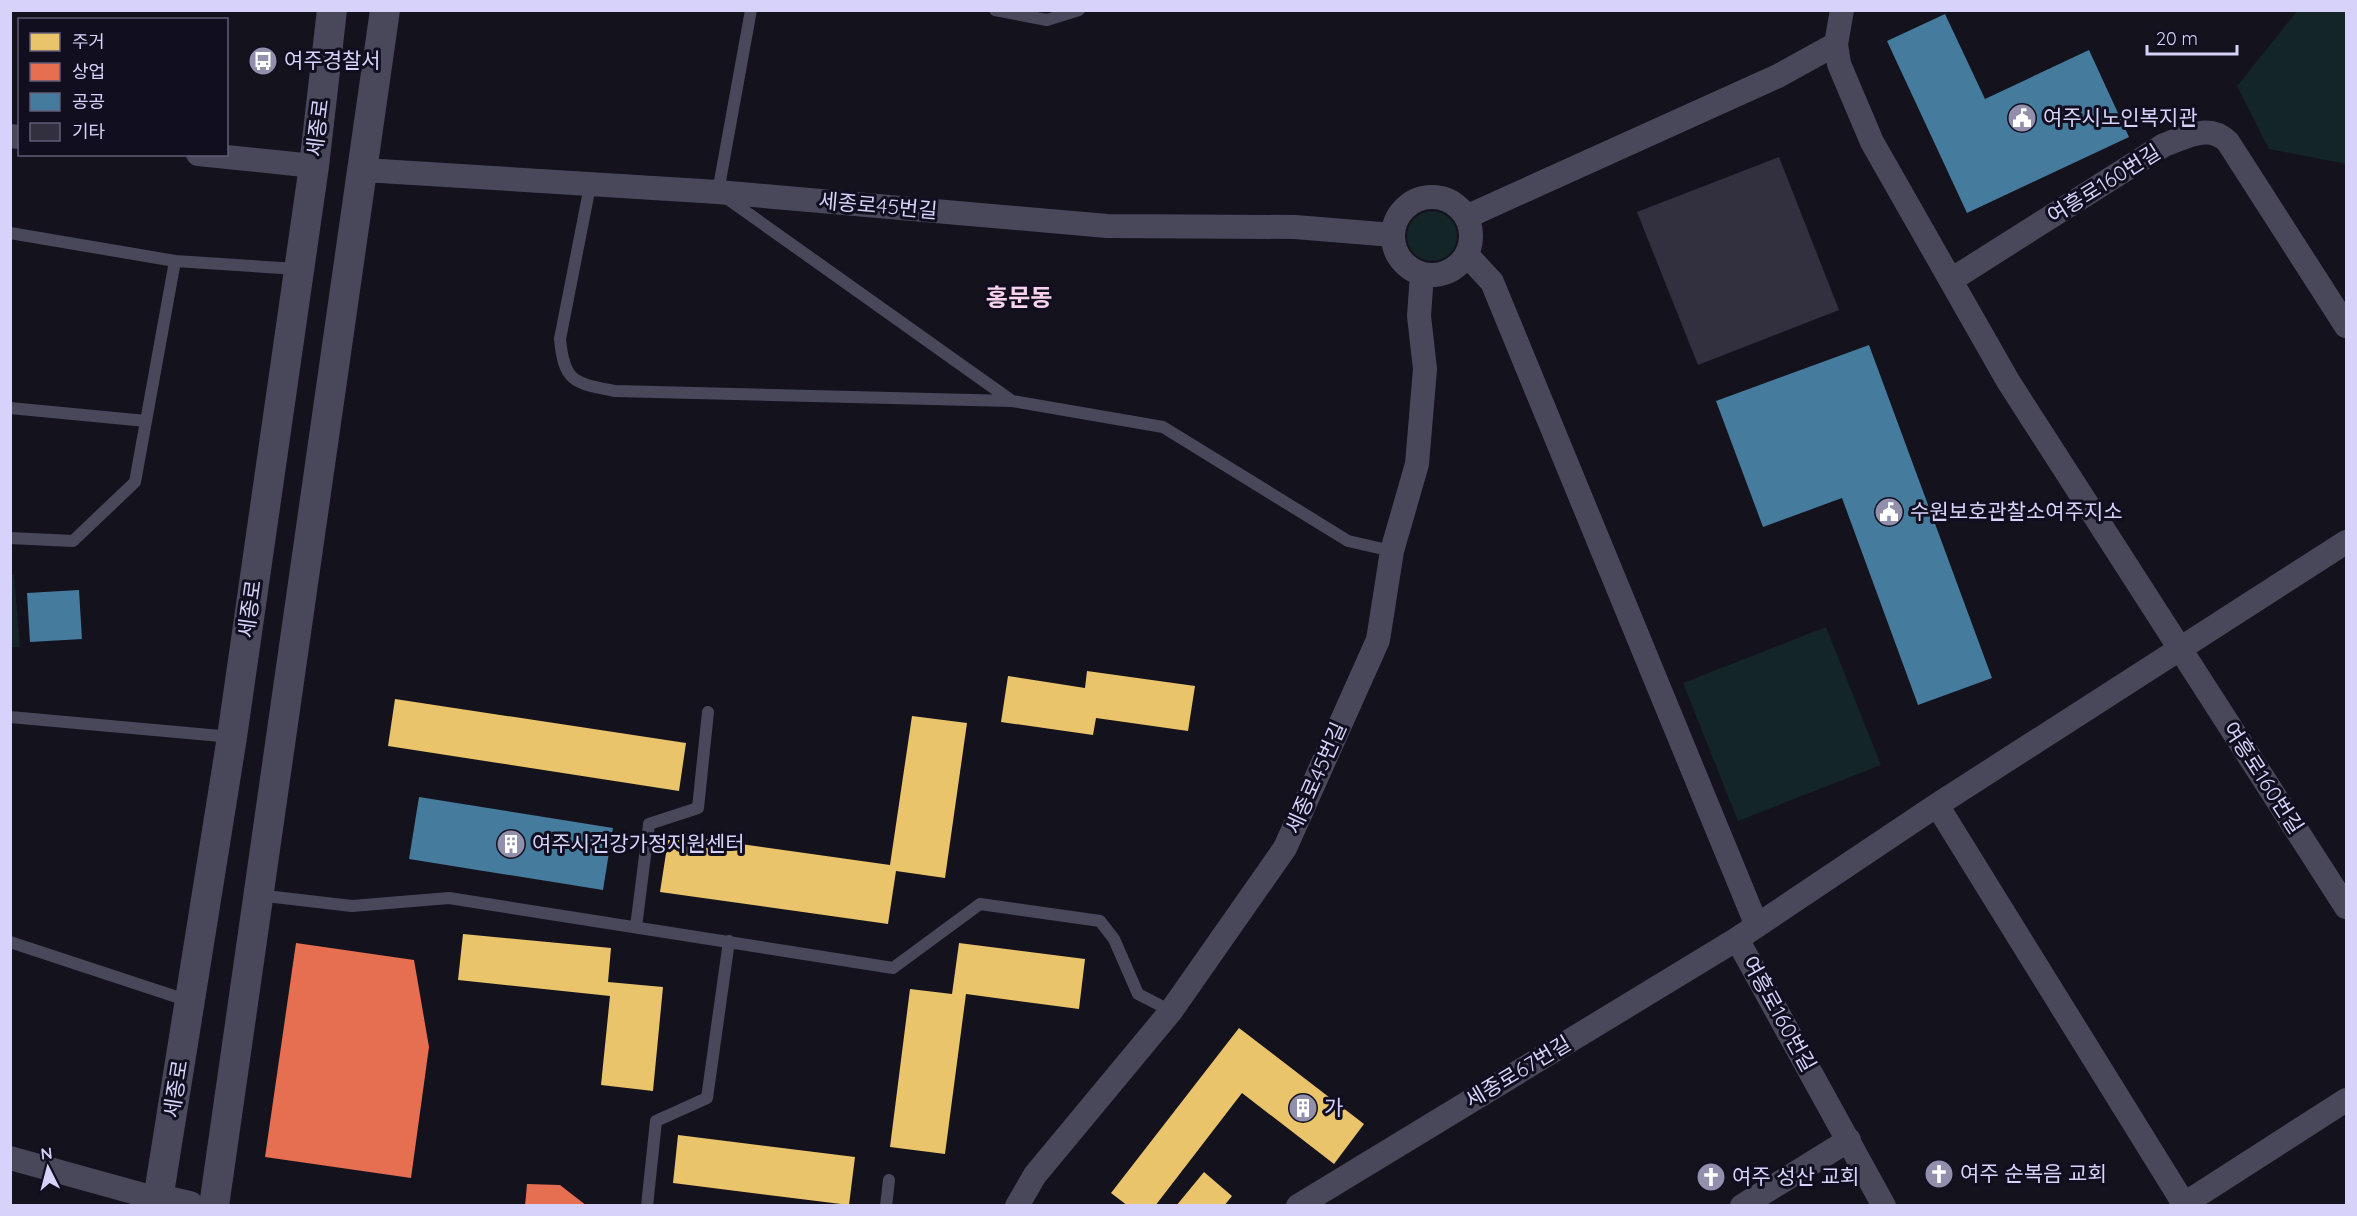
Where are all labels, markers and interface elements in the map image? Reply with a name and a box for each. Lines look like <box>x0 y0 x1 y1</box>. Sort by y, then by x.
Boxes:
legend <box>18 18 228 156</box>
scale bar <box>2147 18 2237 56</box>
text: 20 m <box>2156 27 2198 50</box>
text: 주거 <box>72 30 105 53</box>
bus stop icon: 여주경찰서 <box>247 45 279 77</box>
place label: 여주경찰서 <box>284 47 381 73</box>
text: 상업 <box>72 60 105 83</box>
text: 공공 <box>72 90 105 113</box>
street label: 세종로 <box>301 98 333 158</box>
public building icon: 여주시노인복지관 <box>2006 102 2038 134</box>
place label: 여주시노인복지관 <box>2043 104 2198 130</box>
text: 기타 <box>72 120 106 143</box>
street label: 여흥로160번길 <box>2042 138 2165 228</box>
street label: 세종로45번길 <box>818 187 939 223</box>
district label: 홍문동 <box>986 282 1052 312</box>
public building icon: 수원보호관찰소여주지소 <box>1873 496 1905 528</box>
place label: 수원보호관찰소여주지소 <box>1910 498 2123 524</box>
street label: 세종로 <box>232 578 266 639</box>
street label: 여흥로160번길 <box>2218 717 2310 838</box>
street label: 세종로45번길 <box>1279 718 1351 837</box>
building icon: 여주시건강가정지원센터 <box>495 828 527 860</box>
place label: 여주시건강가정지원센터 <box>532 830 745 856</box>
street label: 여흥로160번길 <box>1737 951 1822 1076</box>
street label: 세종로67번길 <box>1460 1029 1575 1113</box>
street label: 세종로 <box>158 1058 192 1120</box>
building icon: 가 <box>1287 1092 1319 1124</box>
place label: 가 <box>1324 1094 1343 1120</box>
north arrow <box>18 1138 78 1198</box>
text: N <box>40 1143 53 1164</box>
church icon: 여주 순복음 교회 <box>1923 1158 1955 1190</box>
place label: 여주 순복음 교회 <box>1960 1160 2107 1186</box>
church icon: 여주 성산 교회 <box>1695 1161 1727 1193</box>
place label: 여주 성산 교회 <box>1732 1163 1859 1189</box>

